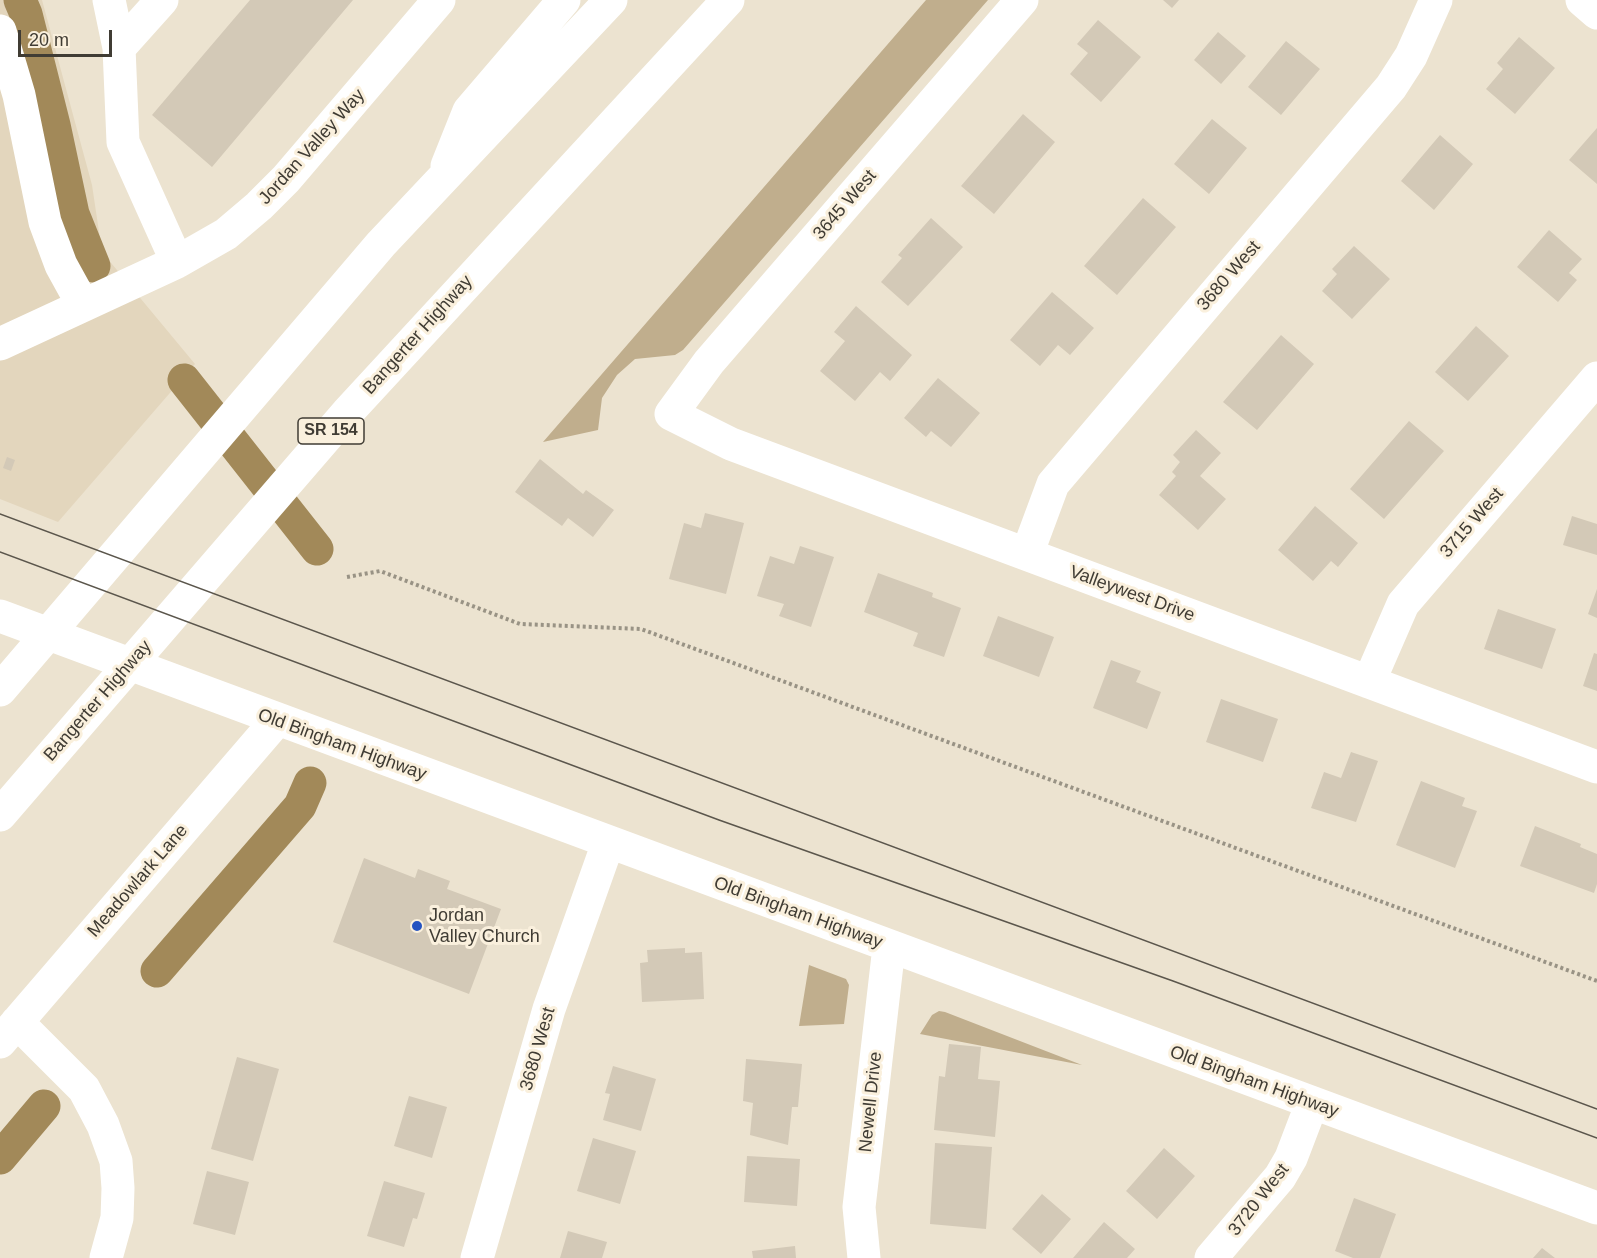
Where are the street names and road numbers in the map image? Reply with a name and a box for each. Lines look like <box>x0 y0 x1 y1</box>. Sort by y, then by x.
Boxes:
street label: Jordan Valley Way <box>254 85 370 209</box>
street label: 3645 West <box>809 166 881 244</box>
street label: 3680 West <box>1193 237 1265 315</box>
street label: Bangerter Highway <box>359 271 477 399</box>
road number: SR 154 <box>298 418 364 444</box>
street label: 3715 West <box>1436 484 1508 562</box>
street label: Valleywest Drive <box>1066 561 1198 627</box>
street label: Bangerter Highway <box>40 636 156 766</box>
street label: Old Bingham Highway <box>255 704 429 786</box>
street label: Meadowlark Lane <box>83 820 193 942</box>
street label: Old Bingham Highway <box>711 872 885 954</box>
street label: 3680 West <box>516 1005 560 1093</box>
street label: Old Bingham Highway <box>1167 1041 1341 1123</box>
street label: Newell Drive <box>855 1051 887 1153</box>
street label: 3720 West <box>1224 1160 1294 1240</box>

